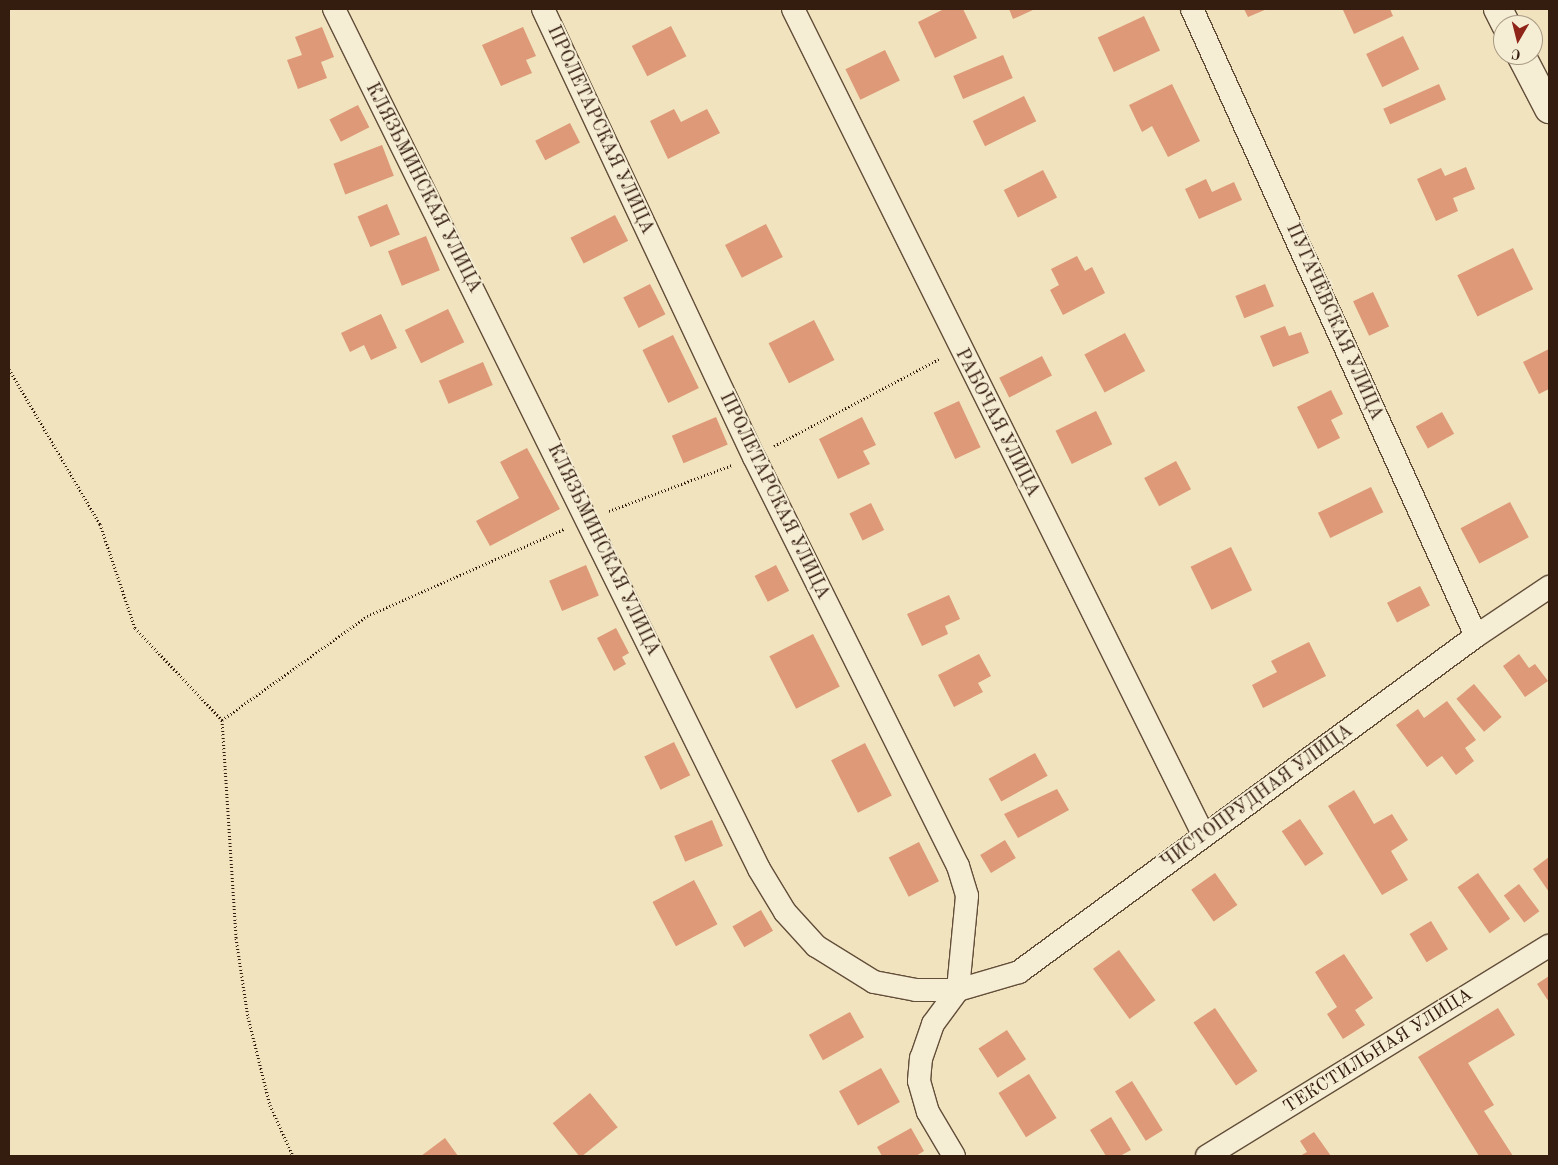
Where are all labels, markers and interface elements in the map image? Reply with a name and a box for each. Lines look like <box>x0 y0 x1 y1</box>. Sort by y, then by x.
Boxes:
north arrow <box>1493 15 1543 65</box>
street label: ПРОЛЕТАРСКАЯ УЛИЦА <box>542 22 658 238</box>
text: С <box>1510 46 1522 61</box>
street label: КЛЯЗЬМИНСКАЯ УЛИЦА <box>360 79 486 297</box>
street label: ПУГАЧЁВСКАЯ УЛИЦА <box>1281 220 1387 424</box>
street label: РАБОЧАЯ УЛИЦА <box>950 345 1044 501</box>
street label: ПРОЛЕТАРСКАЯ УЛИЦА <box>714 389 834 603</box>
street label: КЛЯЗЬМИНСКАЯ УЛИЦА <box>542 441 664 659</box>
street label: ЧИСТОПРУДНАЯ УЛИЦА <box>1157 720 1357 874</box>
street label: ТЕКСТИЛЬНАЯ УЛИЦА <box>1280 984 1476 1118</box>

